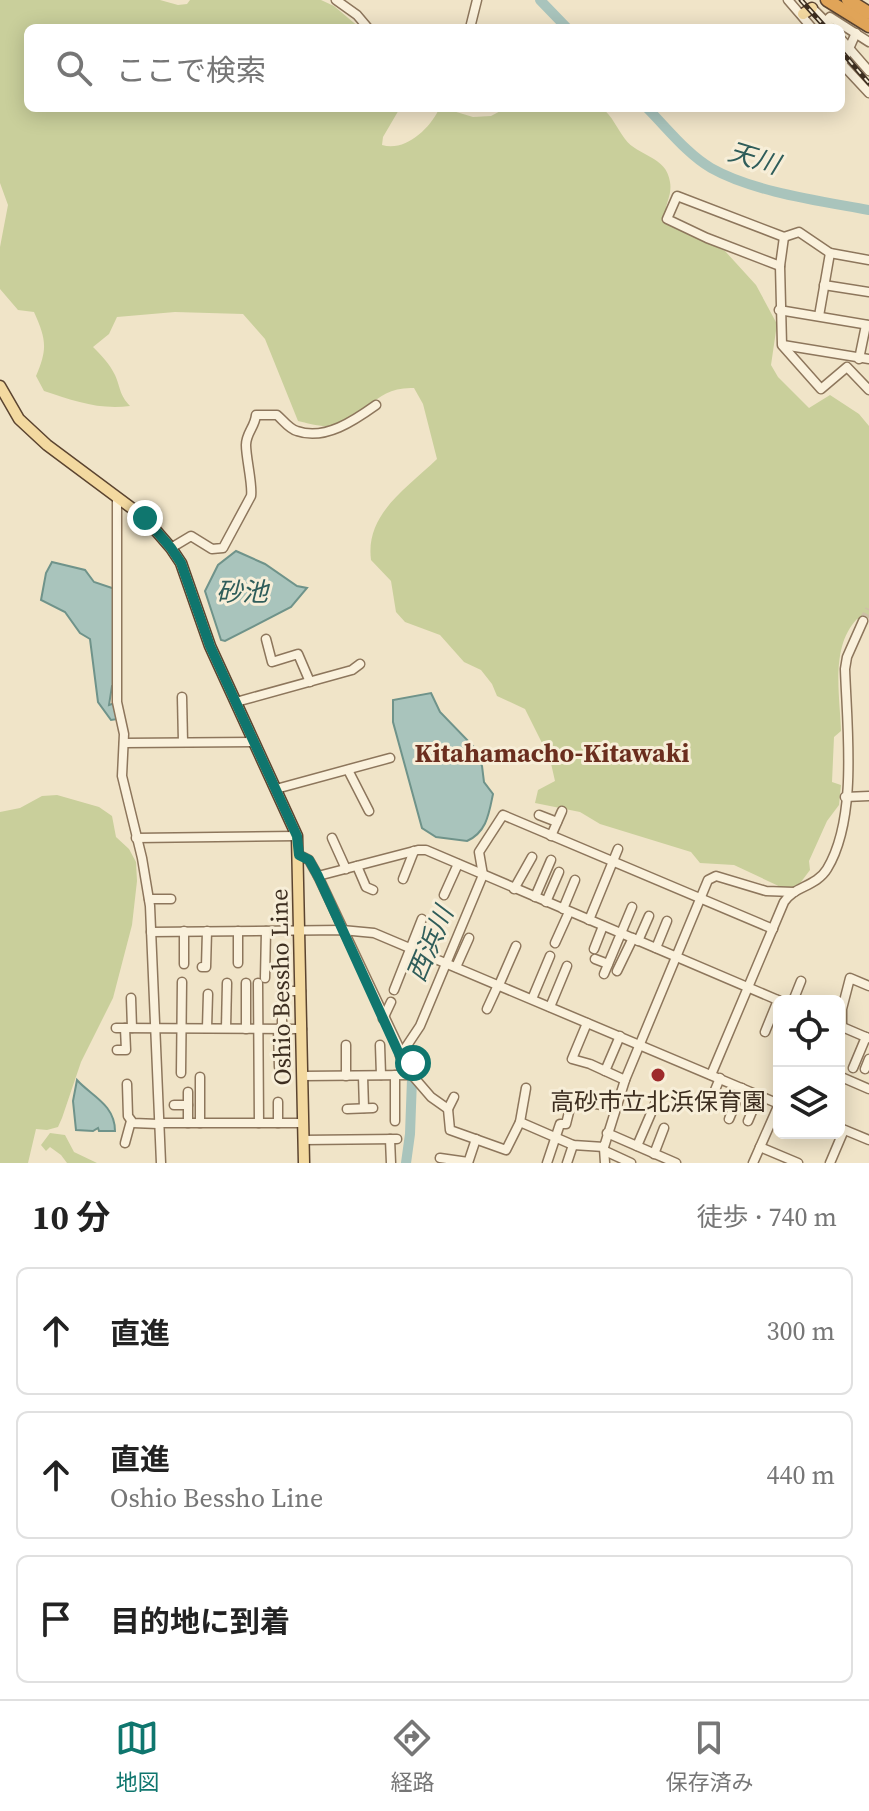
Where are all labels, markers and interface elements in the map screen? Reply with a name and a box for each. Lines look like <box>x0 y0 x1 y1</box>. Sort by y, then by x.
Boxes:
search box <box>24 24 845 112</box>
icon: search <box>52 46 96 90</box>
text: ここで検索 <box>116 50 266 91</box>
water label: 天川 <box>724 133 787 184</box>
route end <box>127 500 163 536</box>
water label: 砂池 <box>216 574 271 610</box>
district label: Kitahamacho-Kitawaki <box>414 735 690 771</box>
street label: Oshio Bessho Line <box>262 888 299 1086</box>
water label: 西浜川 <box>398 898 463 987</box>
map controls <box>773 995 845 1139</box>
button: locate <box>773 995 845 1067</box>
route start <box>395 1045 431 1081</box>
marker: 高砂市立北浜保育園 <box>649 1066 667 1084</box>
button: layers <box>773 1067 845 1139</box>
place label: 高砂市立北浜保育園 <box>550 1085 766 1118</box>
text: 10 分 <box>32 1194 110 1240</box>
text: 徒歩 · 740 m <box>697 1199 837 1235</box>
icon: ahead <box>34 1309 78 1353</box>
text: 直進 <box>110 1313 170 1354</box>
text: 300 m <box>767 1313 835 1349</box>
text: 直進 <box>110 1439 170 1480</box>
icon: ahead <box>34 1453 78 1497</box>
text: 440 m <box>767 1457 835 1493</box>
text: Oshio Bessho Line <box>110 1480 323 1516</box>
icon: arrive <box>34 1597 78 1641</box>
text: 目的地に到着 <box>110 1601 290 1642</box>
tab: 地図 <box>115 1716 160 1797</box>
tab: 経路 <box>390 1716 435 1797</box>
tab: 保存済み <box>665 1716 754 1797</box>

